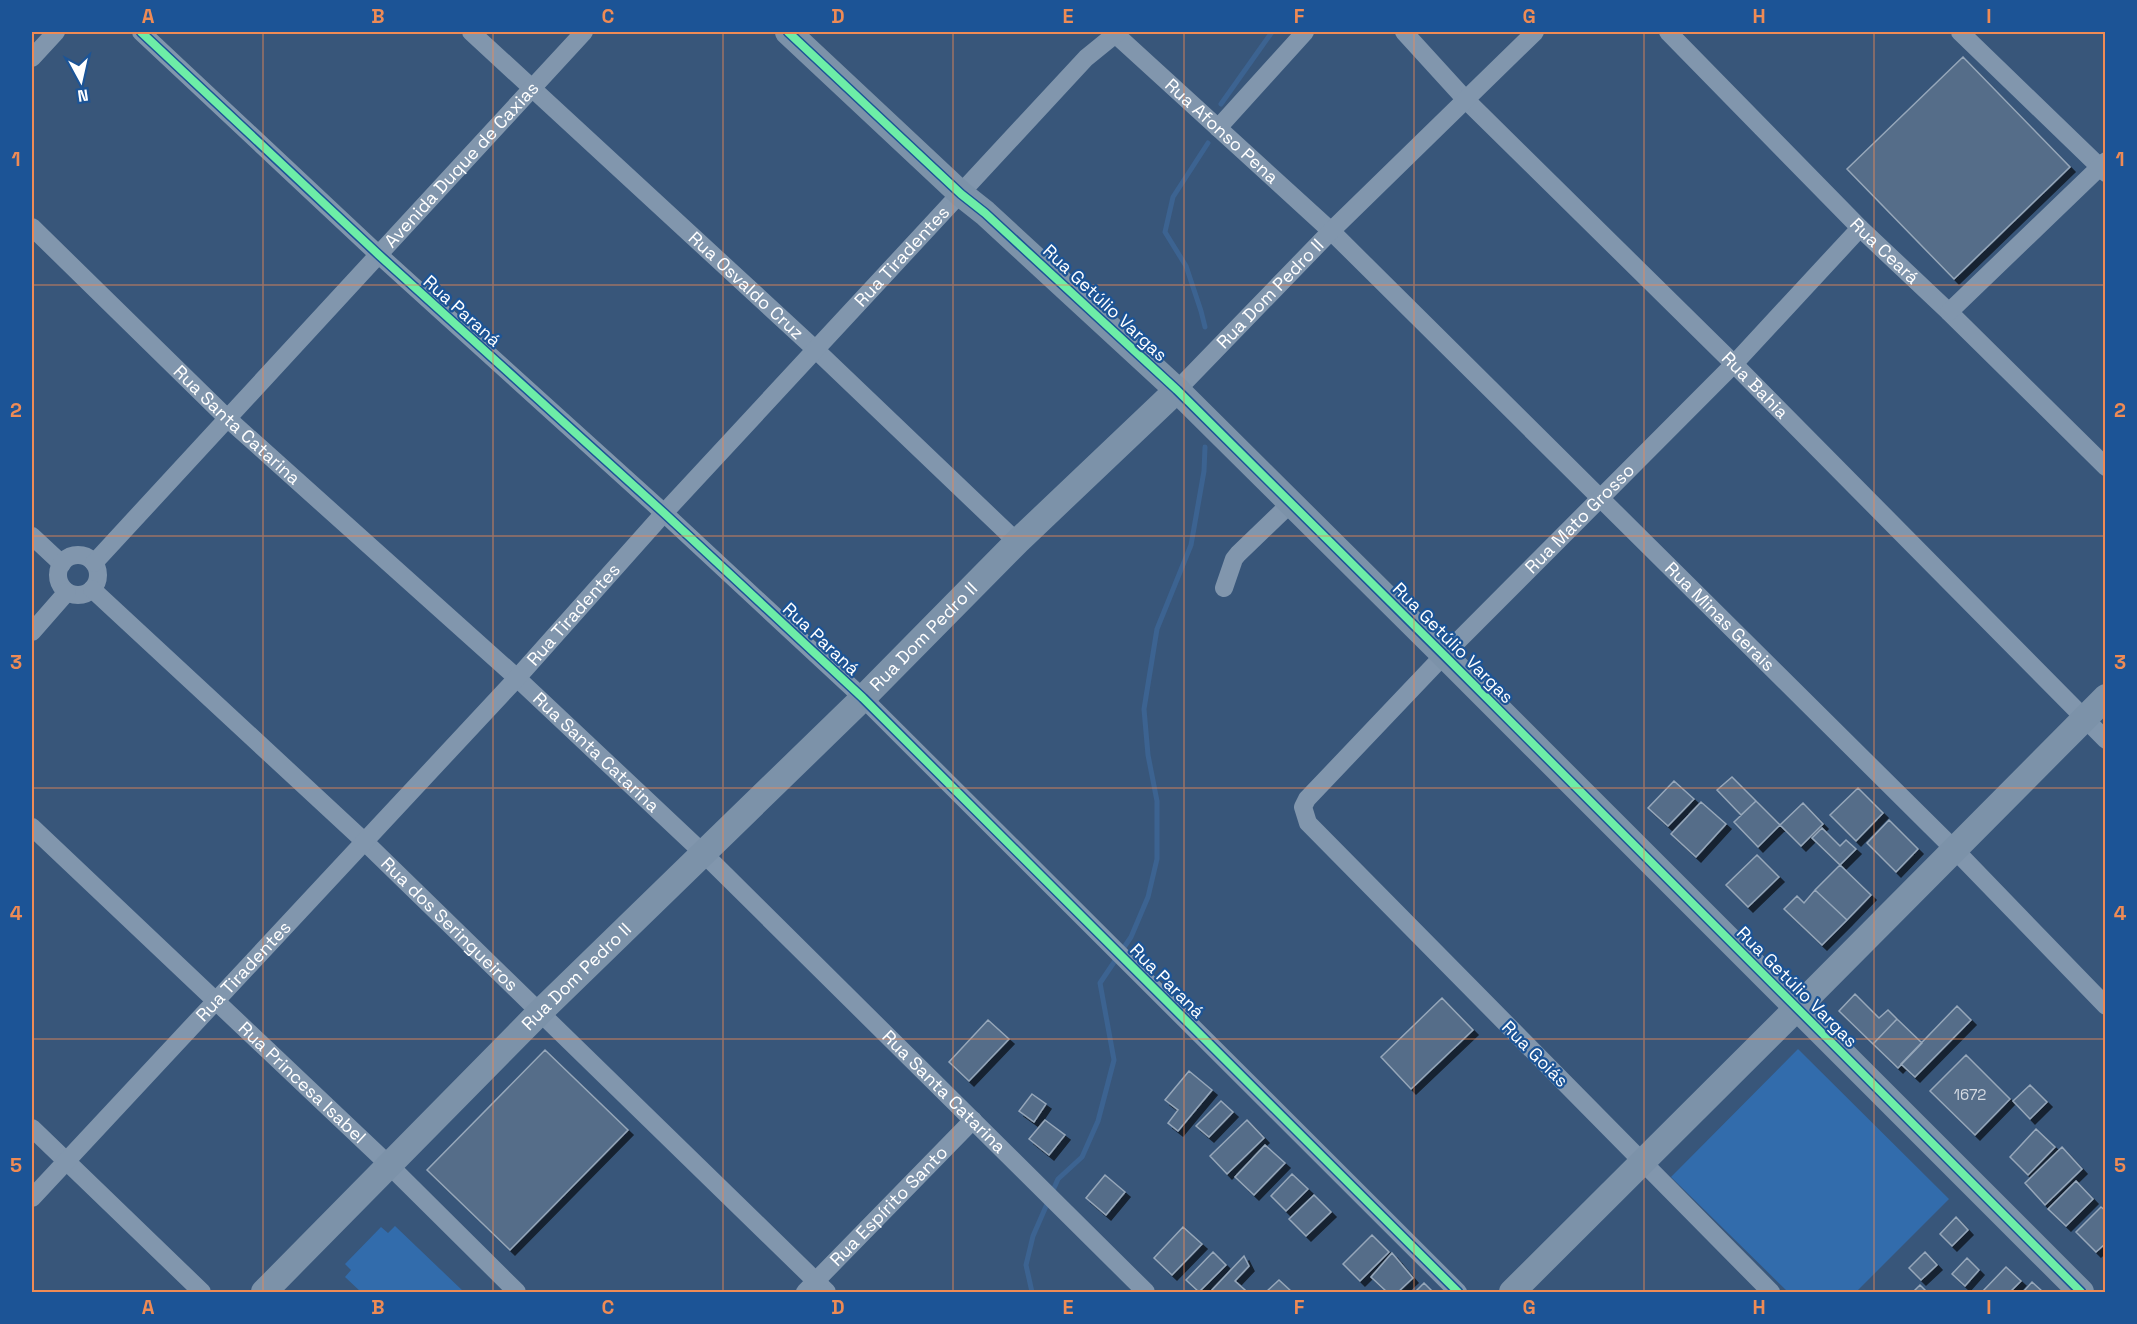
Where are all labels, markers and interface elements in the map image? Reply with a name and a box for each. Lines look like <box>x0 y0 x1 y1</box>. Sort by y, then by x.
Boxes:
text: A <box>142 3 155 29</box>
text: B <box>371 3 385 29</box>
text: C <box>602 3 615 29</box>
text: D <box>831 3 845 29</box>
text: E <box>1062 3 1074 29</box>
text: F <box>1294 3 1305 29</box>
text: G <box>1522 3 1536 29</box>
text: H <box>1752 3 1766 29</box>
text: I <box>1986 3 1992 29</box>
north arrow <box>51 51 111 111</box>
street label: Rua Afonso Pena <box>1160 73 1283 188</box>
street label: Avenida Duque de Caxias <box>379 77 543 252</box>
text: N <box>76 84 90 107</box>
text: 1 <box>11 146 21 172</box>
text: 1 <box>2115 146 2125 172</box>
street label: Rua Tiradentes <box>849 201 954 311</box>
street label: Rua Ceará <box>1845 213 1924 289</box>
street label: Rua Osvaldo Cruz <box>684 226 809 344</box>
street label: Rua Dom Pedro II <box>1211 234 1328 353</box>
street label: Rua Getúlio Vargas <box>1038 239 1172 366</box>
street label: Rua Paraná <box>419 270 506 351</box>
street label: Rua Bahia <box>1717 346 1794 423</box>
street label: Rua Santa Catarina <box>169 360 306 489</box>
text: 2 <box>10 397 22 423</box>
text: 2 <box>2114 397 2126 423</box>
street label: Rua Mato Grosso <box>1520 458 1639 578</box>
street label: Rua Minas Gerais <box>1660 557 1780 676</box>
street label: Rua Tiradentes <box>521 558 625 670</box>
street label: Rua Dom Pedro II <box>864 577 982 696</box>
street label: Rua Getúlio Vargas <box>1388 577 1519 708</box>
street label: Rua Paraná <box>778 597 864 680</box>
text: 3 <box>10 649 22 675</box>
text: 3 <box>2114 649 2126 675</box>
street label: Rua Santa Catarina <box>528 687 665 817</box>
street label: Rua dos Seringueiros <box>376 852 523 996</box>
text: 4 <box>10 900 23 926</box>
text: 4 <box>2114 900 2127 926</box>
street label: Rua Tiradentes <box>190 916 296 1026</box>
street label: Rua Dom Pedro II <box>516 918 636 1035</box>
street label: Rua Getúlio Vargas <box>1732 921 1863 1052</box>
street label: Rua Paraná <box>1125 938 1210 1023</box>
street label: Rua Goiás <box>1497 1016 1573 1092</box>
street label: Rua Princesa Isabel <box>234 1017 371 1148</box>
street label: Rua Santa Catarina <box>877 1025 1011 1158</box>
house number: 1672 <box>1954 1085 1986 1104</box>
street label: Rua Espírito Santo <box>825 1141 952 1271</box>
text: 5 <box>10 1152 22 1178</box>
text: 5 <box>2114 1152 2126 1178</box>
text: A <box>142 1294 155 1320</box>
text: B <box>371 1294 385 1320</box>
text: C <box>602 1294 615 1320</box>
text: D <box>831 1294 845 1320</box>
text: E <box>1062 1294 1074 1320</box>
text: F <box>1294 1294 1305 1320</box>
text: G <box>1522 1294 1536 1320</box>
text: H <box>1752 1294 1766 1320</box>
text: I <box>1986 1294 1992 1320</box>

